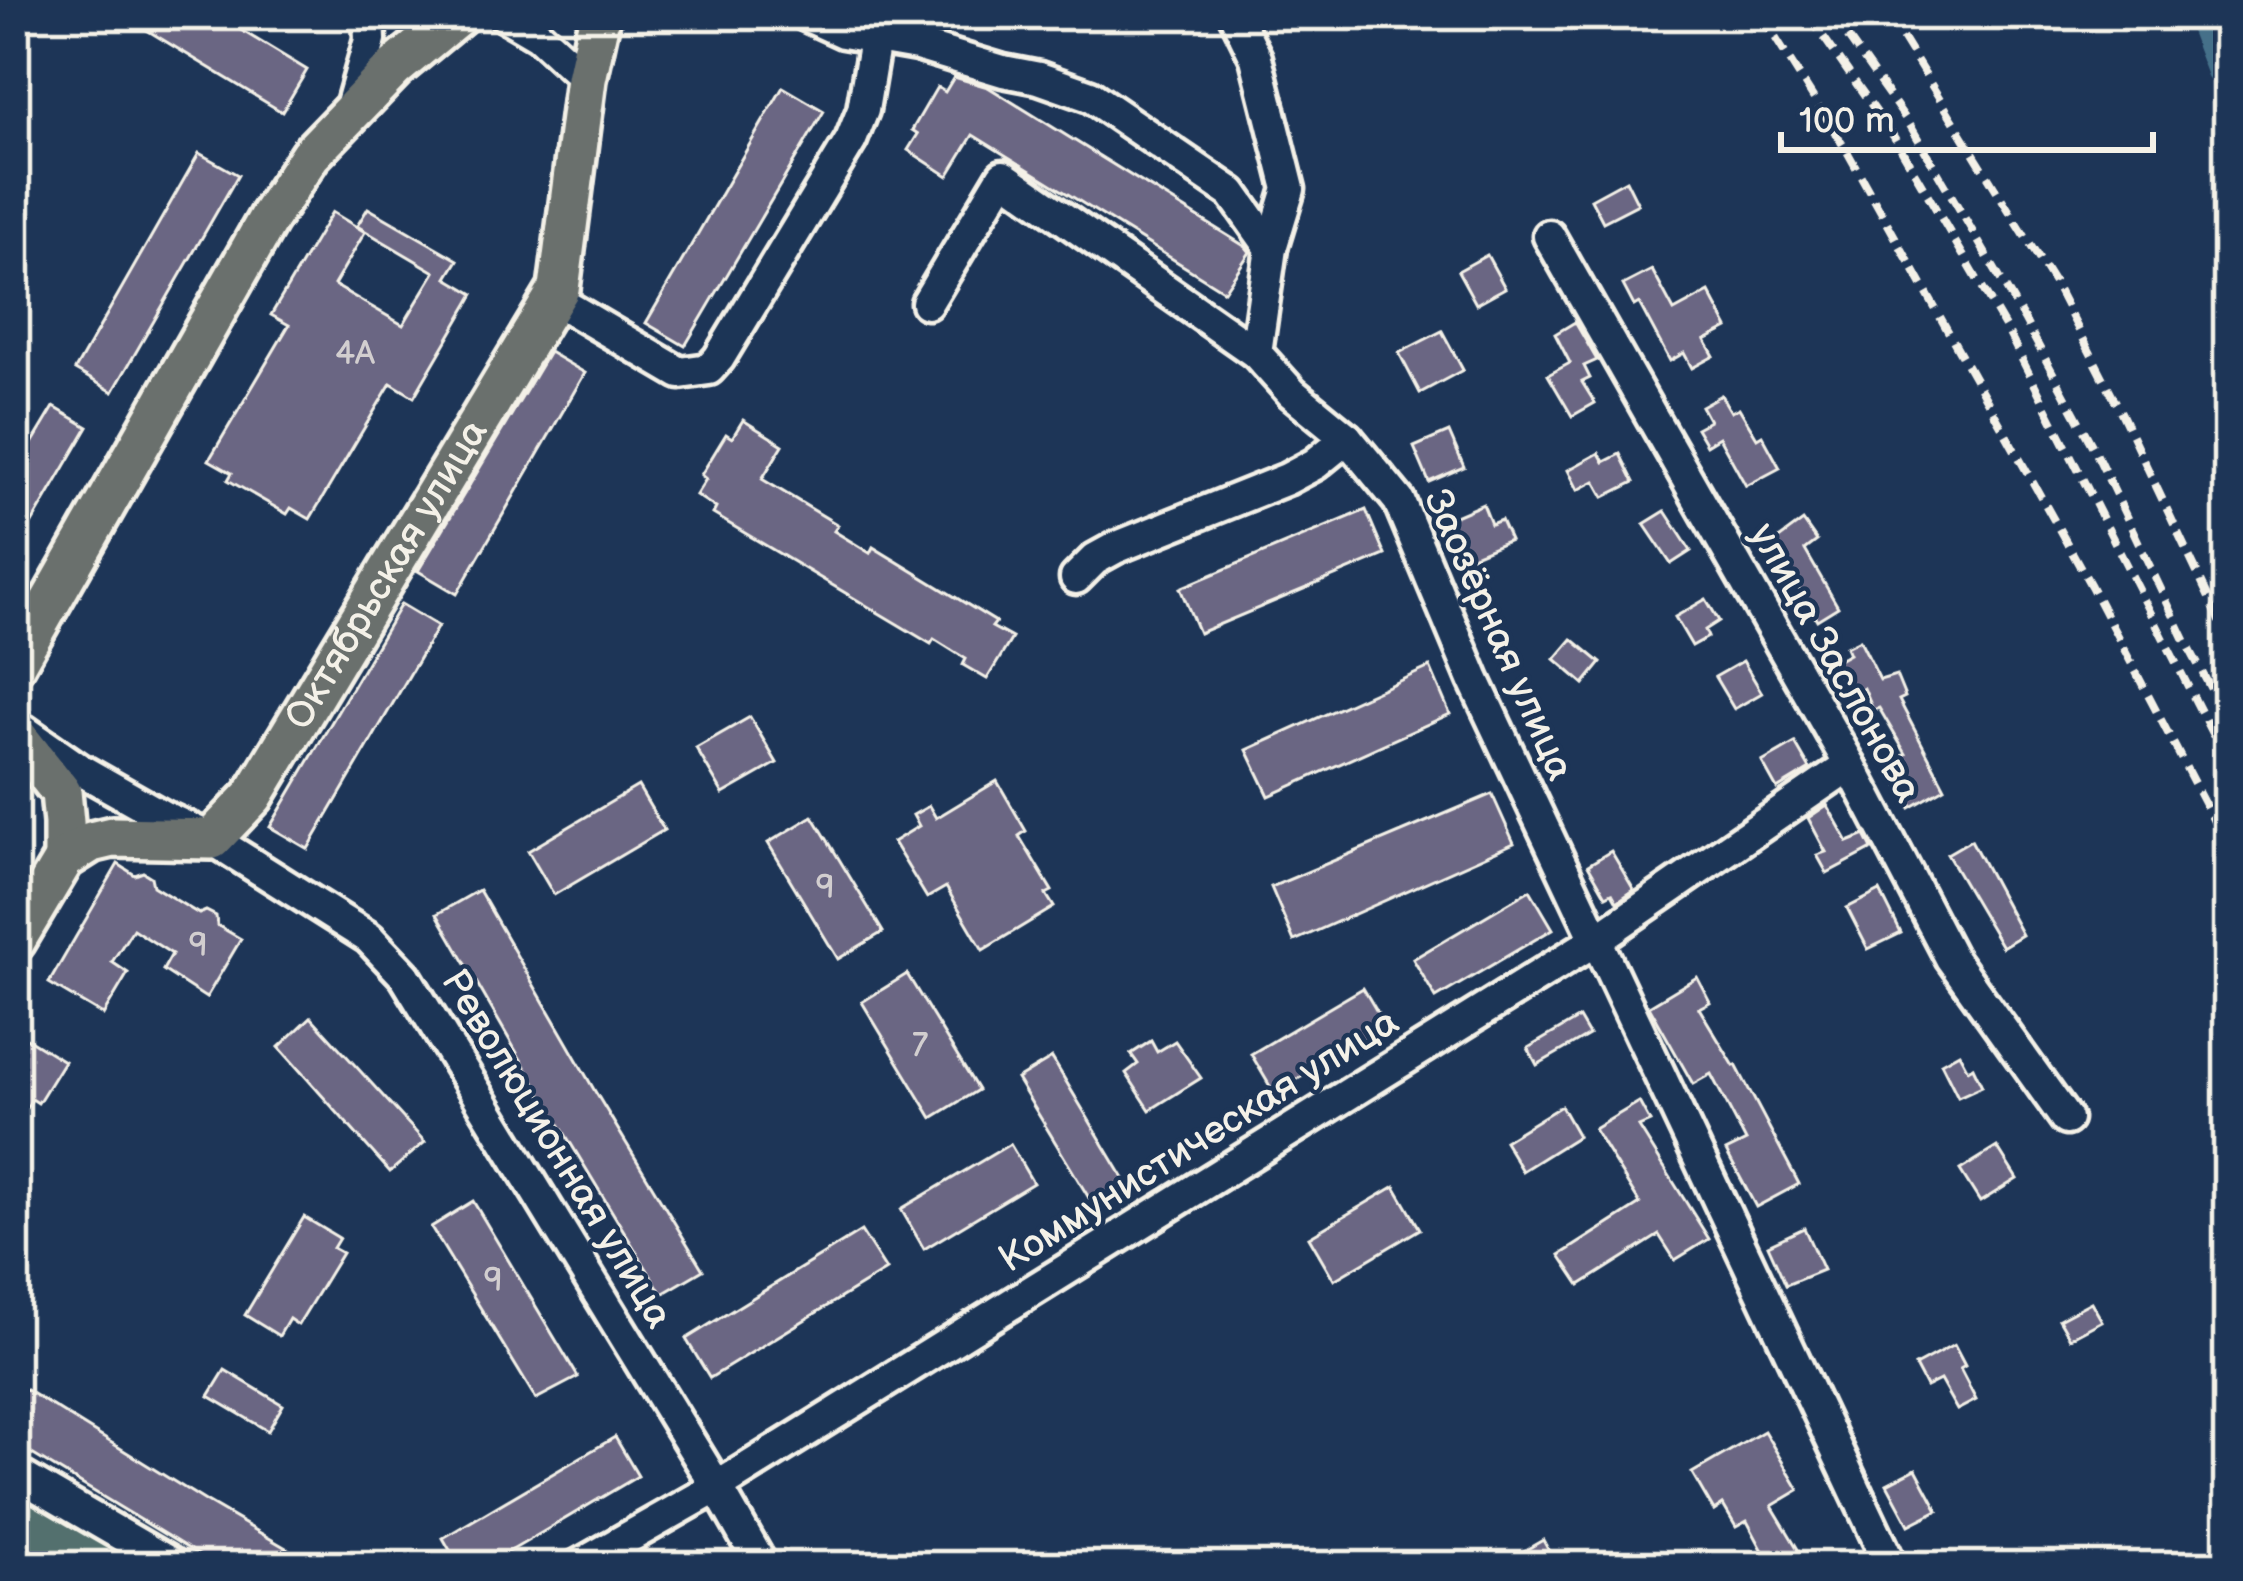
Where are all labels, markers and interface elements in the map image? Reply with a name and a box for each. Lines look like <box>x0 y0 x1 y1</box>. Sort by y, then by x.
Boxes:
scale bar <box>1781 78 2153 152</box>
text: 100 m <box>1799 100 1895 143</box>
house number: 4А <box>335 334 376 374</box>
street label: Октябрьская улица <box>275 411 498 738</box>
street label: Заозёрная улица <box>1413 482 1583 788</box>
street label: улица Заслонова <box>1739 515 1931 811</box>
house number: 9 <box>815 868 835 908</box>
house number: 9 <box>188 926 208 966</box>
street label: Революционная улица <box>430 961 682 1337</box>
street label: Коммунистическая улица <box>991 999 1407 1283</box>
house number: 7 <box>912 1026 928 1066</box>
house number: 9 <box>483 1261 503 1301</box>

